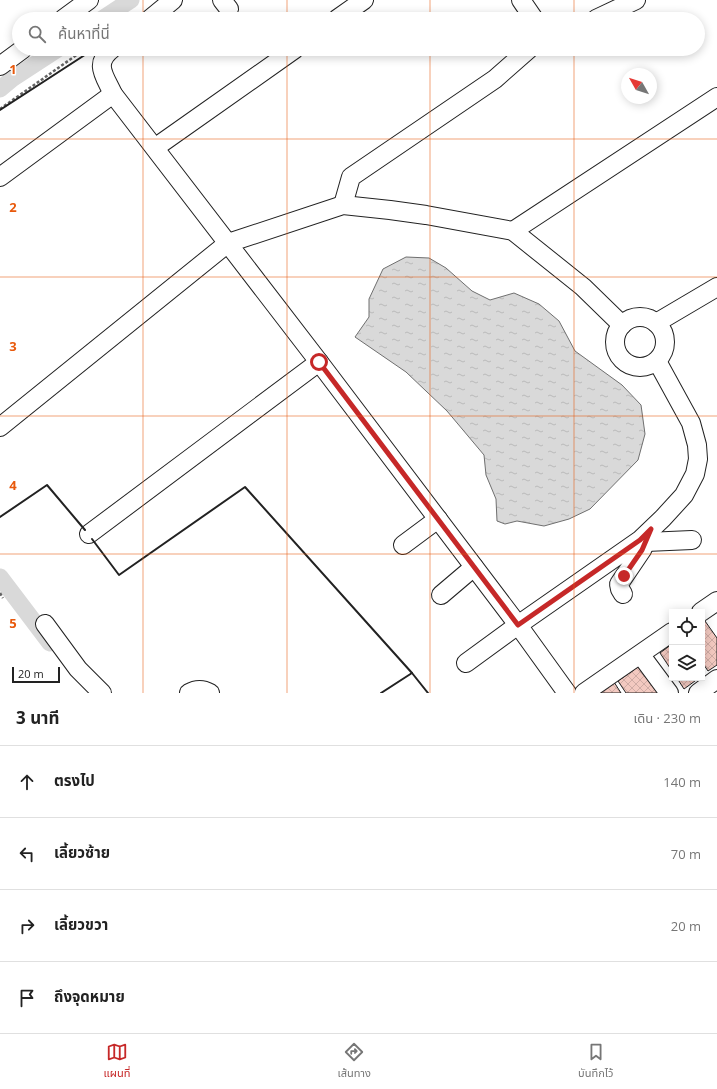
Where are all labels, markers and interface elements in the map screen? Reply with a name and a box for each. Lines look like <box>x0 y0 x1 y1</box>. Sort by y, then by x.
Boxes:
search box <box>12 12 705 56</box>
icon: search <box>26 23 48 45</box>
text: ค้นหาที่นี่ <box>58 23 110 43</box>
text: 1 <box>9 60 17 78</box>
north arrow <box>621 68 657 104</box>
text: 2 <box>9 198 17 216</box>
text: 3 <box>9 337 17 355</box>
route start <box>310 353 328 371</box>
text: 4 <box>9 476 17 494</box>
route end <box>615 567 633 585</box>
map controls <box>669 609 705 681</box>
button: locate <box>669 609 705 645</box>
text: 5 <box>9 614 17 632</box>
button: layers <box>669 645 705 681</box>
scale bar <box>12 665 60 684</box>
text: 20 m <box>18 666 44 681</box>
text: 3 นาที <box>16 706 59 729</box>
text: เดิน · 230 m <box>633 709 701 727</box>
text: ตรงไป <box>54 770 95 790</box>
icon: ahead <box>16 771 38 793</box>
text: 140 m <box>663 773 701 791</box>
text: เลี้ยวซ้าย <box>54 842 110 862</box>
icon: left <box>16 843 38 865</box>
text: 70 m <box>671 845 701 863</box>
text: เลี้ยวขวา <box>54 914 108 934</box>
icon: right <box>16 915 38 937</box>
text: 20 m <box>671 917 701 935</box>
text: ถึงจุดหมาย <box>54 986 125 1006</box>
icon: arrive <box>16 987 38 1009</box>
tab: แผนที่ <box>104 1041 130 1082</box>
tab: เส้นทาง <box>338 1041 371 1082</box>
tab: บันทึกไว้ <box>578 1041 613 1082</box>

